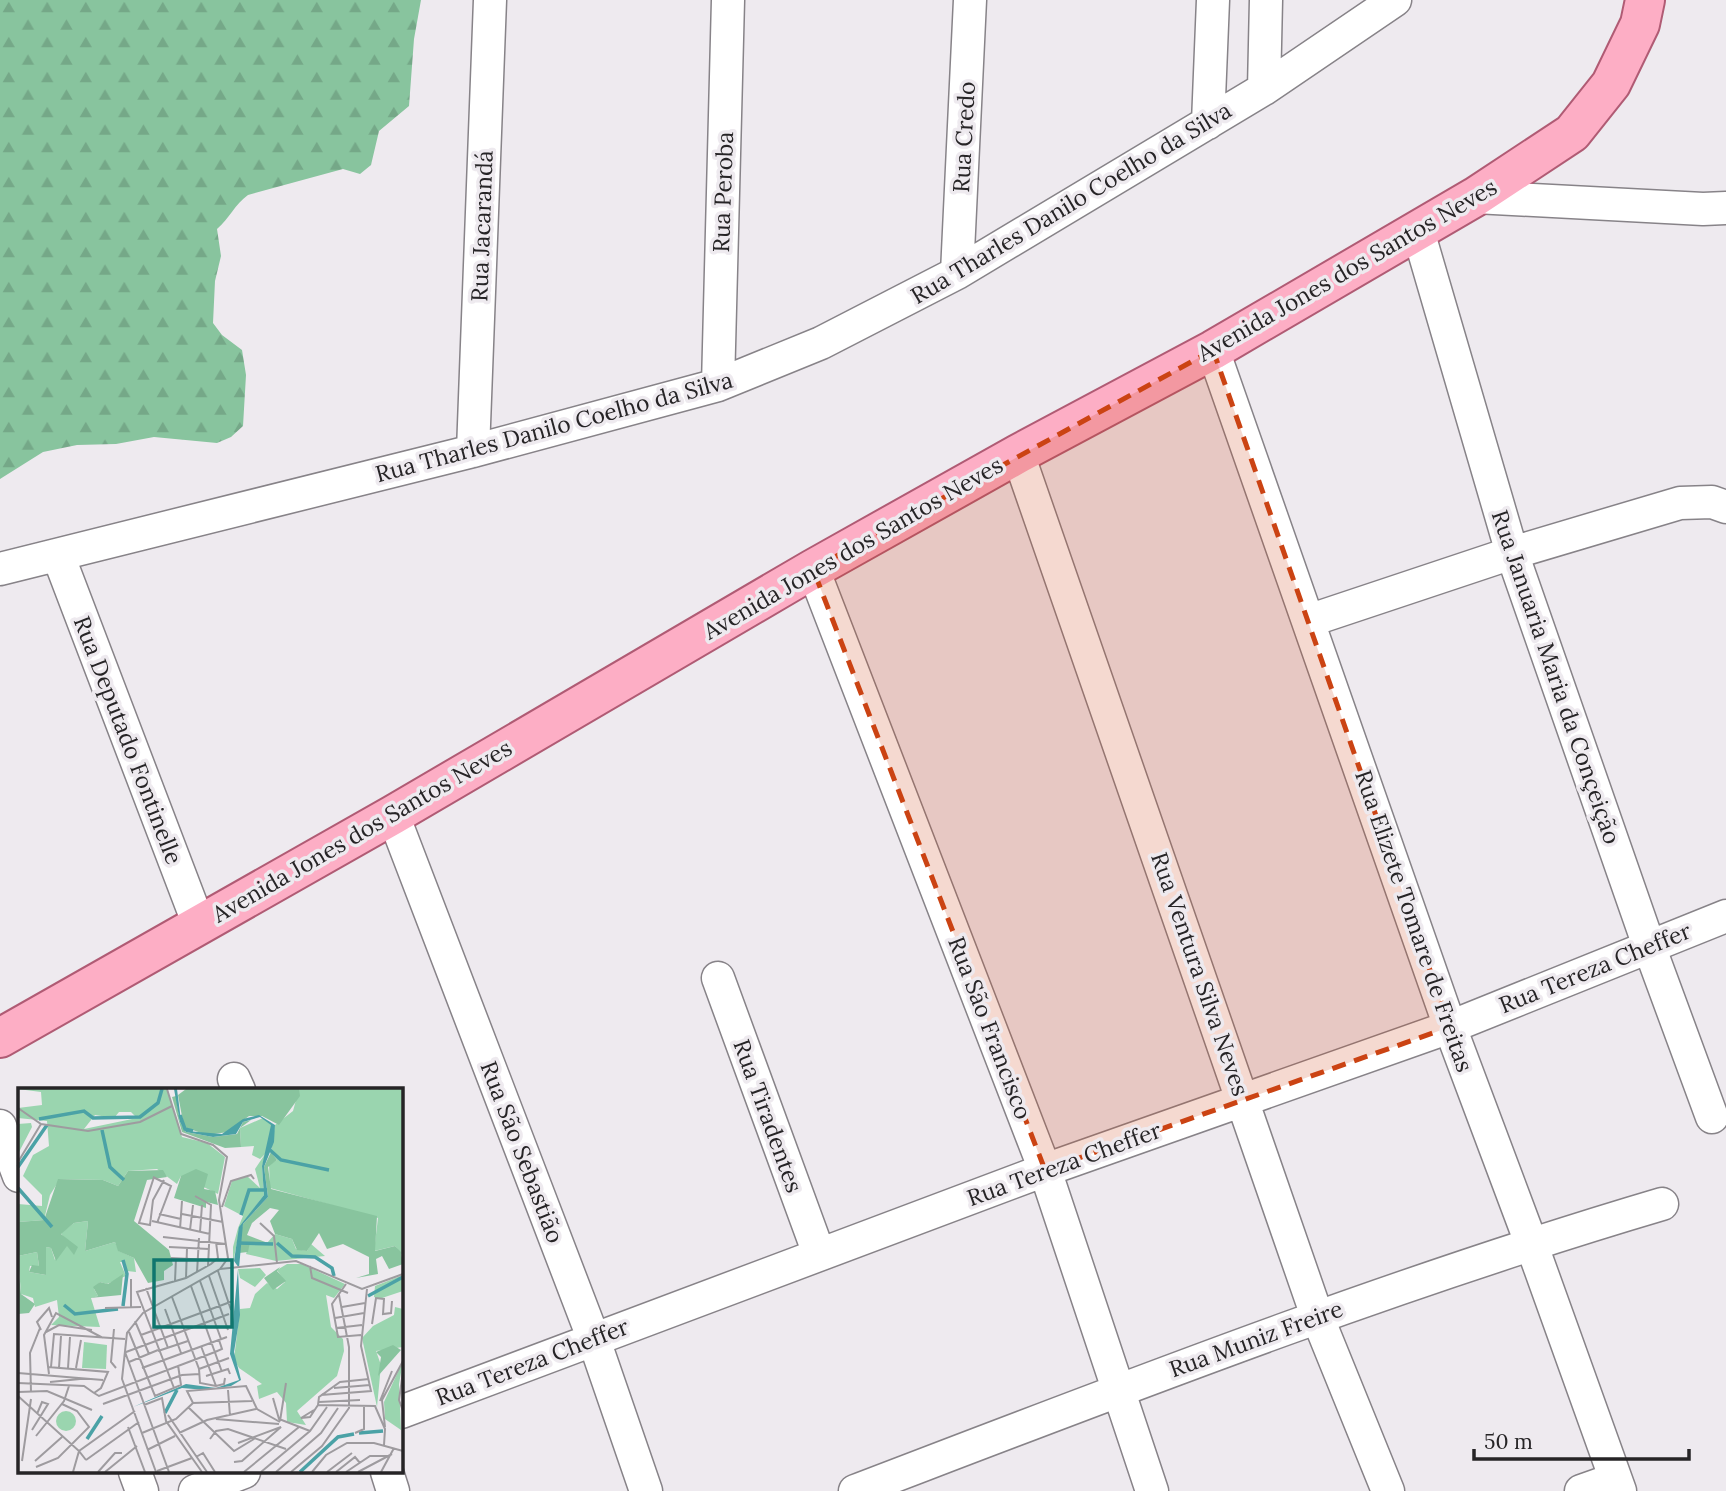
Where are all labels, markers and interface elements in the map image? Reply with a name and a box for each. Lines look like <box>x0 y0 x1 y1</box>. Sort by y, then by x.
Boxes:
street label: Rua Credo <box>946 81 981 193</box>
street label: Rua Tharles Danilo Coelho da Silva <box>905 95 1236 310</box>
street label: Rua Peroba <box>706 131 739 253</box>
street label: Rua Jacarandá <box>464 150 499 302</box>
street label: Avenida Jones dos Santos Neves <box>1191 172 1502 368</box>
street label: Rua Tharles Danilo Coelho da Silva <box>372 365 736 488</box>
street label: Avenida Jones dos Santos Neves <box>697 450 1008 646</box>
street label: Rua Januaria Maria da Conçeição <box>1486 506 1627 848</box>
street label: Rua Deputado Fontinelle <box>68 612 189 868</box>
street label: Avenida Jones dos Santos Neves <box>206 733 517 929</box>
street label: Rua Elizete Tomare de Freitas <box>1349 766 1480 1076</box>
street label: Rua Ventura Silva Neves <box>1145 848 1256 1100</box>
street label: Rua Tereza Cheffer <box>1495 916 1695 1019</box>
street label: Rua São Francisco <box>942 932 1039 1123</box>
street label: Rua Tiradentes <box>727 1035 810 1196</box>
street label: Rua São Sebastião <box>474 1057 571 1247</box>
inset map <box>18 1088 402 1474</box>
street label: Rua Tereza Cheffer <box>963 1115 1165 1212</box>
street label: Rua Muniz Freire <box>1165 1294 1347 1383</box>
street label: Rua Tereza Cheffer <box>431 1311 633 1412</box>
scale bar <box>1474 1418 1689 1462</box>
text: 50 m <box>1484 1428 1533 1455</box>

